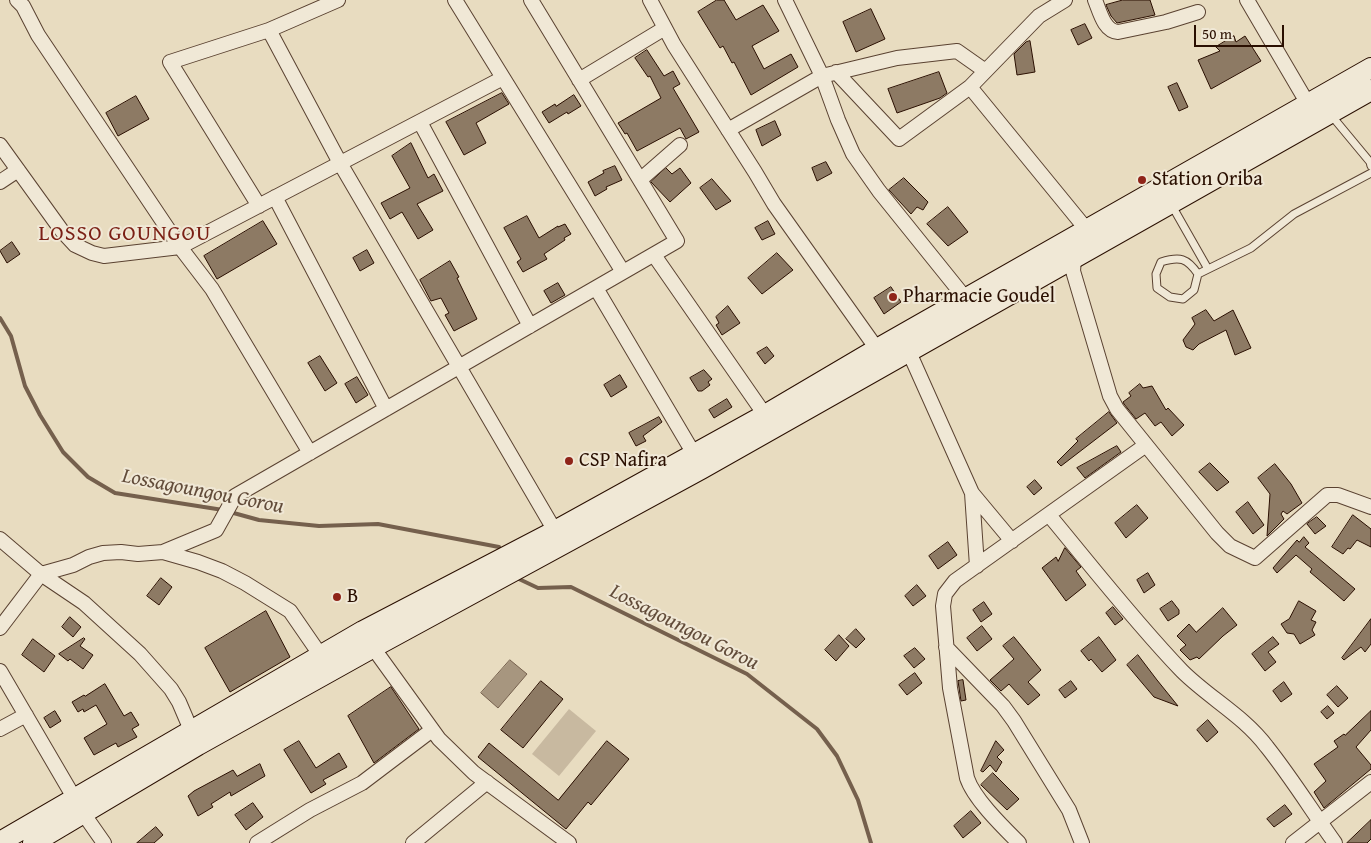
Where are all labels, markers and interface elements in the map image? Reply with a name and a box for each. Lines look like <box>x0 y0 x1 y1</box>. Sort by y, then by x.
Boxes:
scale bar <box>1196 15 1286 47</box>
text: 50 m <box>1202 23 1232 44</box>
place label: Station Oriba <box>1152 168 1263 192</box>
marker: Station Oriba <box>1136 174 1148 186</box>
district label: LOSSO GOUNGOU <box>37 221 213 247</box>
place label: Pharmacie Goudel <box>903 285 1055 309</box>
marker: Pharmacie Goudel <box>887 291 899 303</box>
place label: CSP Nafira <box>579 449 667 473</box>
marker: CSP Nafira <box>563 455 575 467</box>
water label: Lossagoungou Gorou <box>120 464 286 520</box>
water label: Lossagoungou Gorou <box>605 579 763 677</box>
place label: B <box>347 585 358 609</box>
marker: B <box>331 591 343 603</box>

